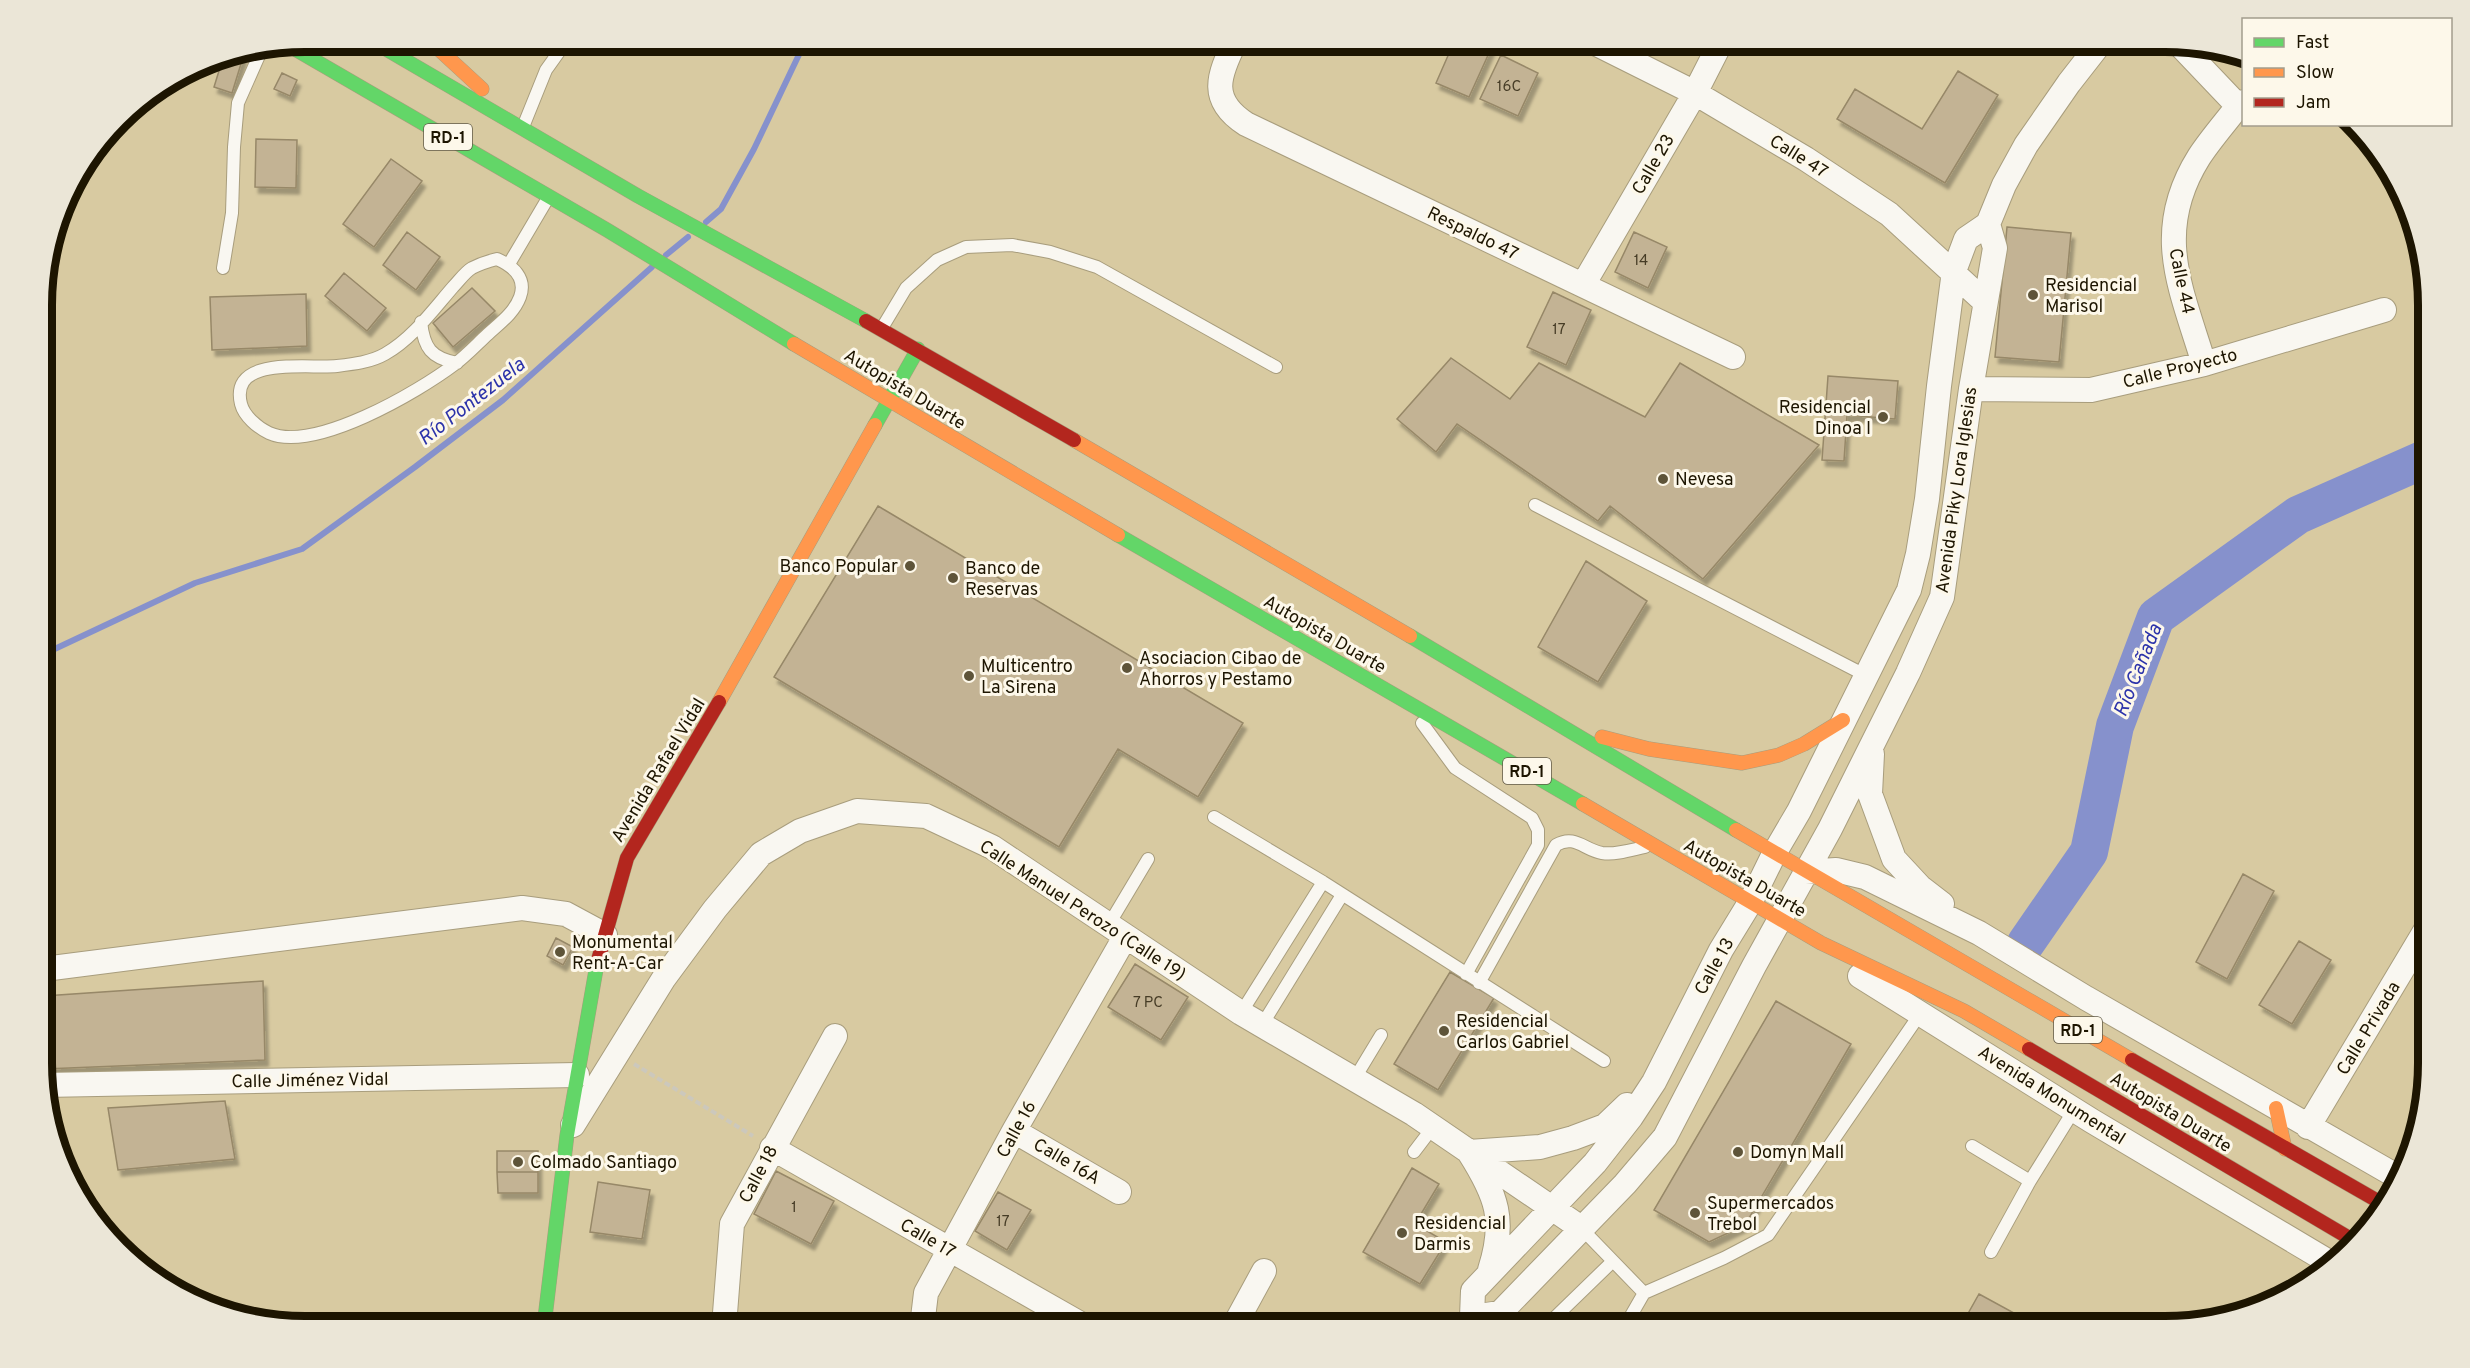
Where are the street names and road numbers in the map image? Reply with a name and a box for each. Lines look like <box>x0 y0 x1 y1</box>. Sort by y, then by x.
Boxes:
road number: RD-1 <box>424 124 472 150</box>
street label: Calle 23 <box>1628 130 1681 199</box>
street label: Calle 47 <box>1765 130 1832 184</box>
street label: Respaldo 47 <box>1423 202 1522 266</box>
street label: Calle 44 <box>2162 246 2199 316</box>
street label: Calle Proyecto <box>2121 344 2240 395</box>
street label: Autopista Duarte <box>839 345 969 436</box>
street label: Avenida Piky Lora Iglesias <box>1932 385 1983 595</box>
street label: Autopista Duarte <box>1259 591 1390 680</box>
street label: Avenida Rafael Vidal <box>607 694 711 847</box>
road number: RD-1 <box>1503 758 1551 784</box>
street label: Autopista Duarte <box>1679 835 1810 924</box>
street label: Calle Manuel Perozo (Calle 19) <box>974 836 1190 987</box>
street label: Calle 13 <box>1690 934 1740 999</box>
street label: Calle Privada <box>2332 978 2406 1080</box>
road number: RD-1 <box>2054 1017 2102 1043</box>
street label: Avenida Monumental <box>1973 1042 2129 1151</box>
street label: Autopista Duarte <box>2105 1068 2235 1159</box>
street label: Calle Jiménez Vidal <box>231 1069 389 1094</box>
street label: Calle 16 <box>992 1097 1042 1162</box>
street label: Calle 16A <box>1029 1134 1104 1191</box>
street label: Calle 18 <box>735 1142 784 1208</box>
street label: Calle 17 <box>895 1214 959 1264</box>

